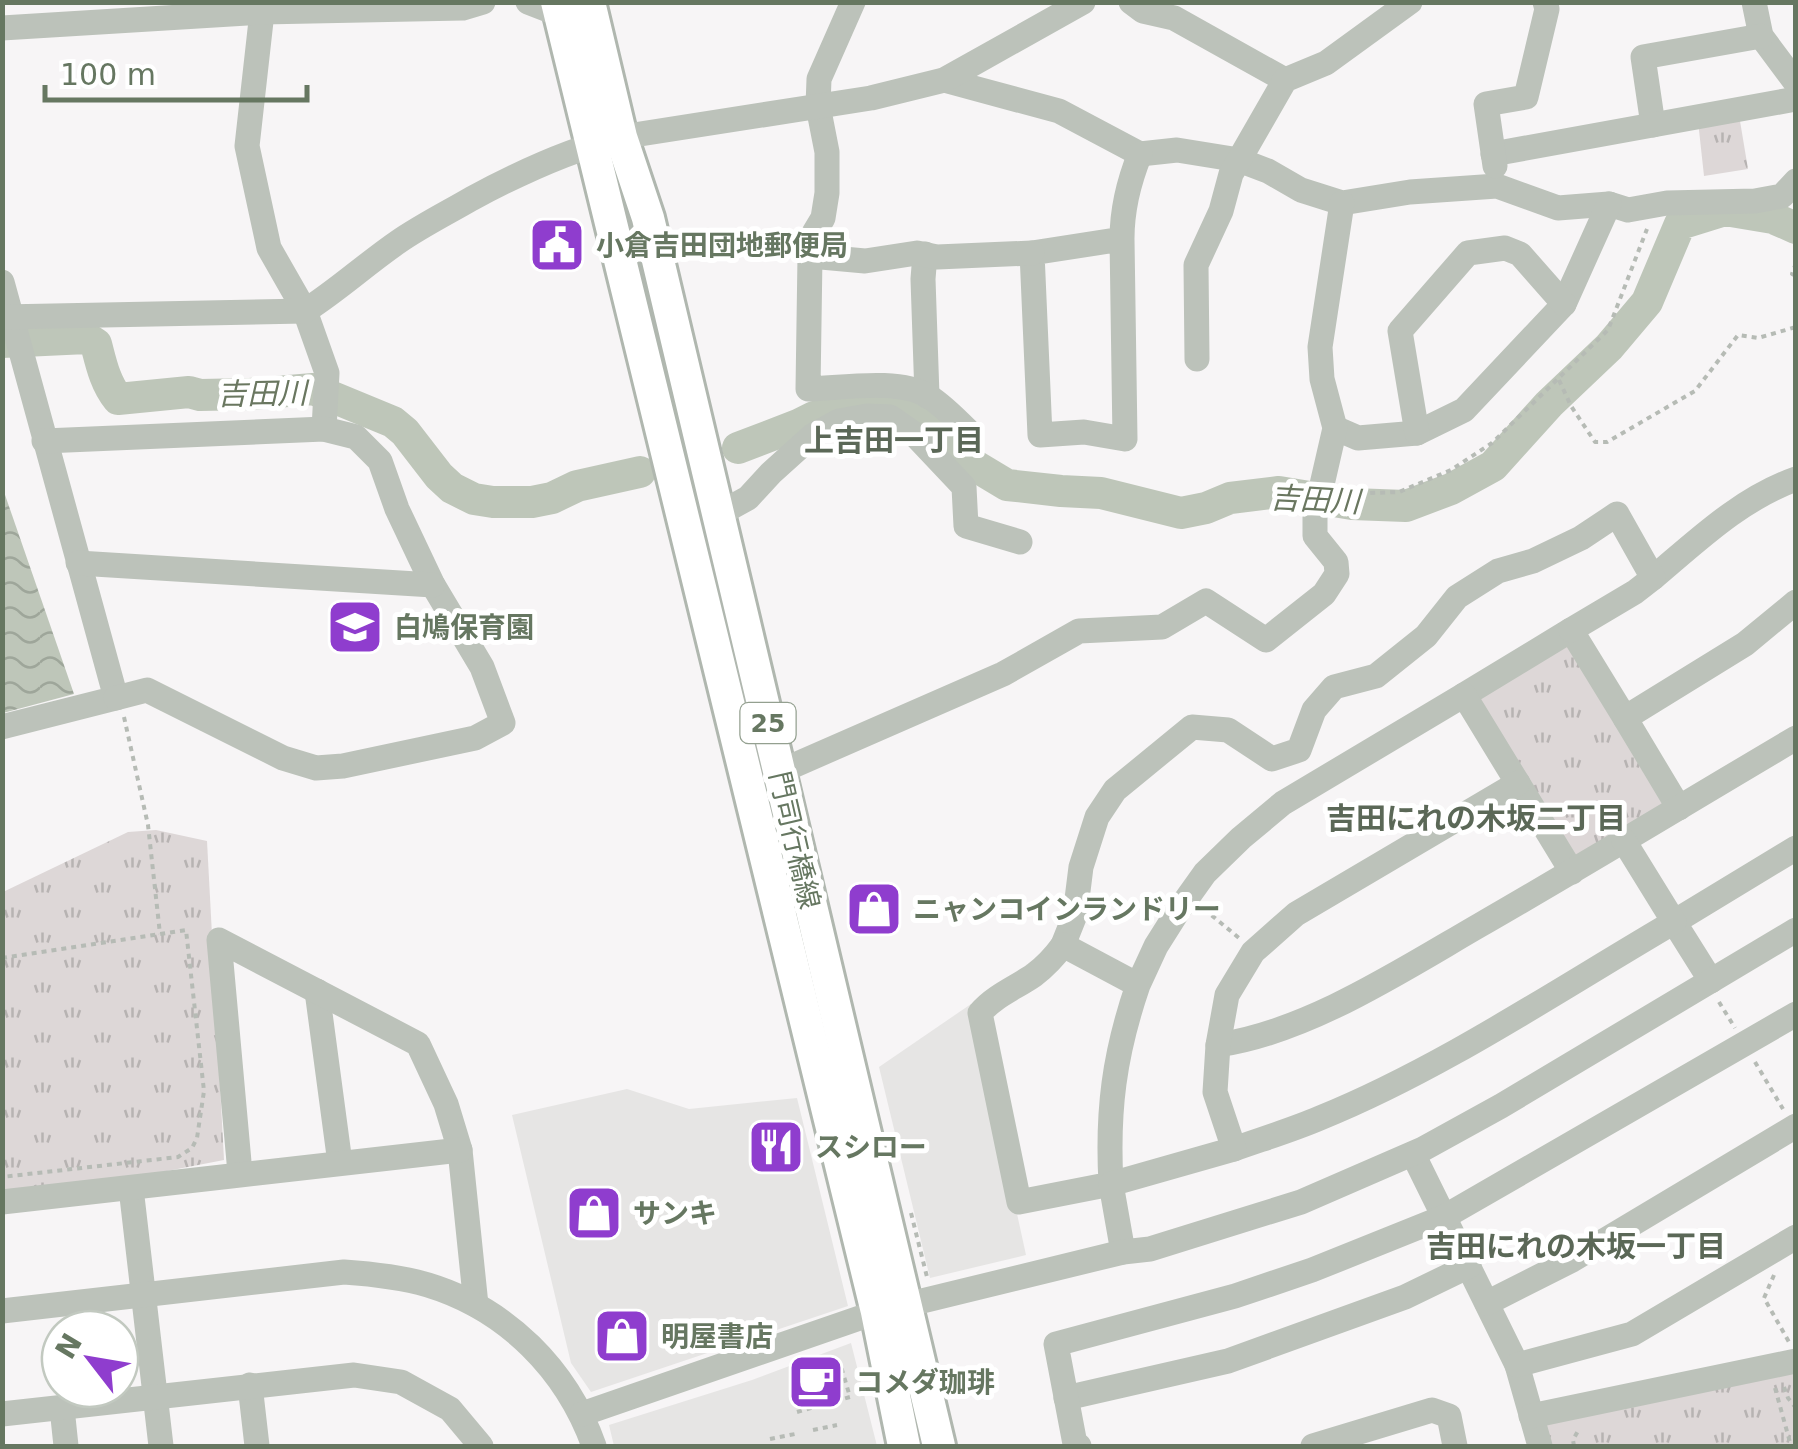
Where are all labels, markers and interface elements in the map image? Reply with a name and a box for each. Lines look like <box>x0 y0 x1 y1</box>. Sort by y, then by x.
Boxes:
scale bar <box>45 40 308 102</box>
text: 100 m <box>60 57 156 92</box>
public building icon: 小倉吉田団地郵便局 <box>527 215 587 275</box>
place label: 小倉吉田団地郵便局 <box>596 229 848 262</box>
water label: 吉田川 <box>217 375 310 412</box>
district label: 上吉田一丁目 <box>804 423 984 458</box>
water label: 吉田川 <box>1269 480 1364 519</box>
school or university icon: 白鳩保育園 <box>325 597 385 657</box>
place label: 白鳩保育園 <box>394 611 534 644</box>
road number: 25 <box>740 703 796 743</box>
street label: 門司行橋線 <box>763 768 826 912</box>
district label: 吉田にれの木坂二丁目 <box>1326 801 1626 836</box>
shop icon: ニャンコインランドリー <box>844 879 904 939</box>
place label: ニャンコインランドリー <box>913 893 1221 926</box>
restaurant icon: スシロー <box>746 1117 806 1177</box>
place label: スシロー <box>815 1131 927 1164</box>
shop icon: サンキ <box>564 1183 624 1243</box>
place label: サンキ <box>633 1197 717 1230</box>
district label: 吉田にれの木坂一丁目 <box>1426 1229 1726 1264</box>
shop icon: 明屋書店 <box>592 1306 652 1366</box>
north arrow <box>40 1309 140 1409</box>
place label: 明屋書店 <box>661 1320 773 1353</box>
text: N <box>49 1328 89 1365</box>
cafe icon: コメダ珈琲 <box>786 1352 846 1412</box>
place label: コメダ珈琲 <box>855 1366 995 1399</box>

